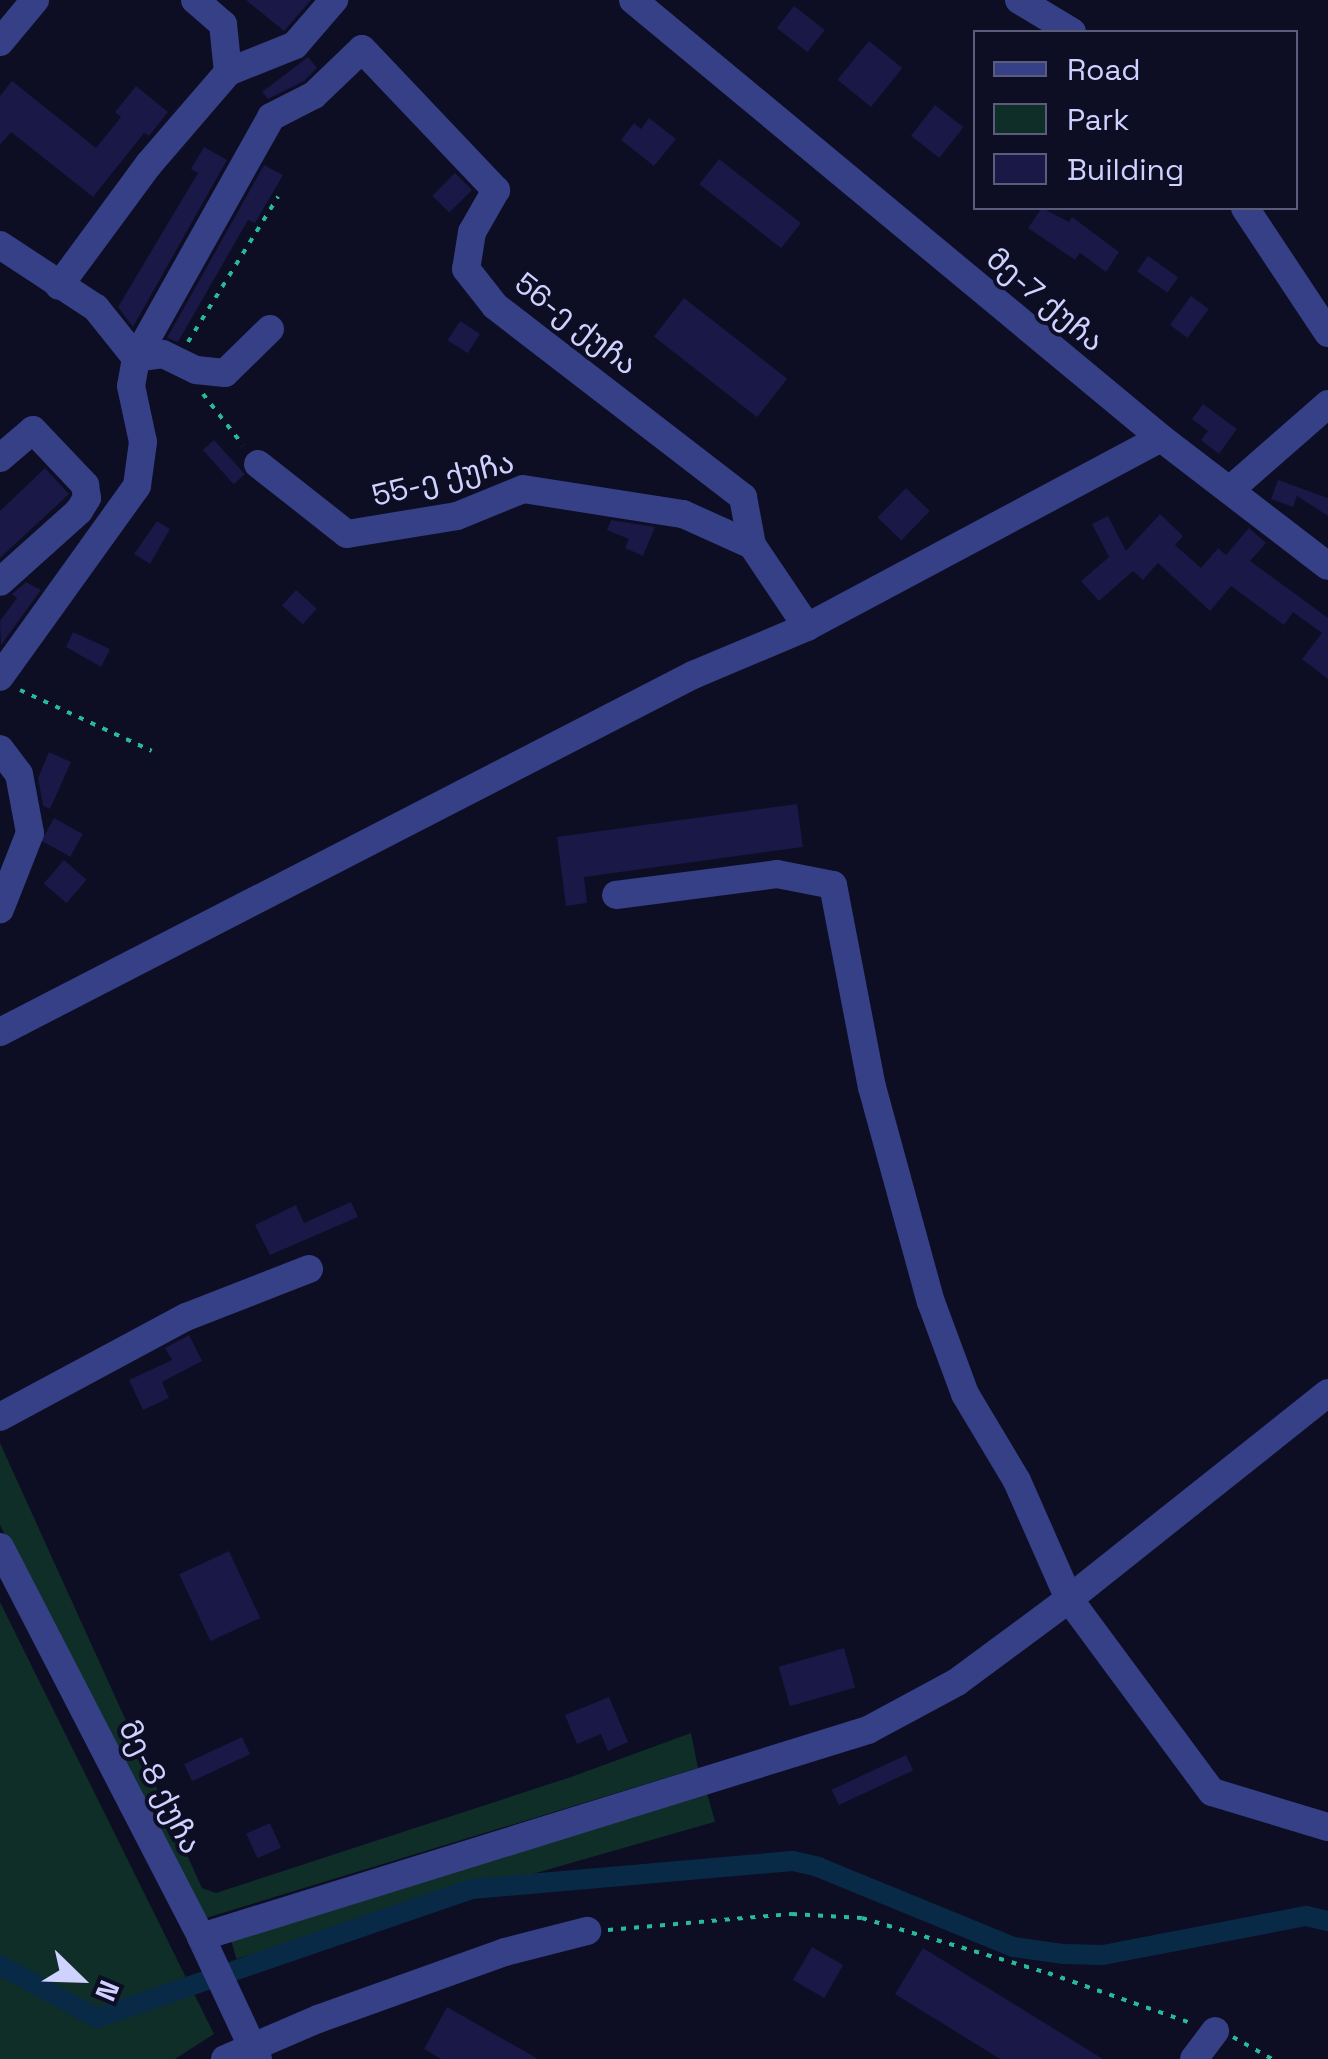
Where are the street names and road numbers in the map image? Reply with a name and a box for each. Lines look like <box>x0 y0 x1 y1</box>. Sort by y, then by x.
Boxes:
street label: მე-7 ქუჩა <box>979 241 1111 359</box>
street label: 56-ე ქუჩა <box>508 265 644 383</box>
street label: 55-ე ქუჩა <box>368 444 518 514</box>
street label: მე-8 ქუჩა <box>111 1714 209 1860</box>

